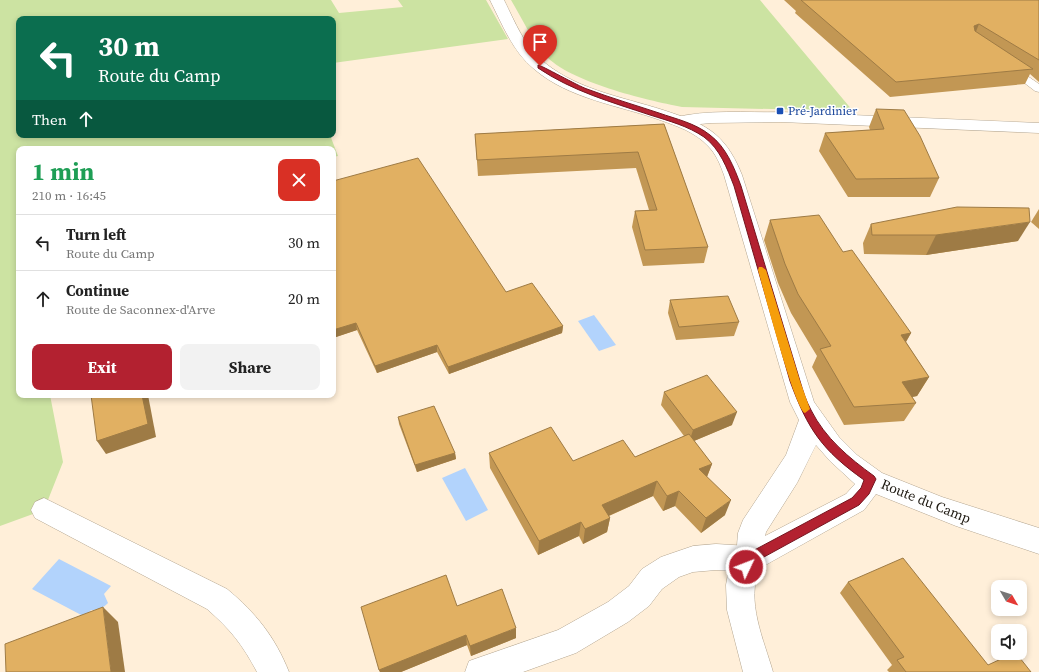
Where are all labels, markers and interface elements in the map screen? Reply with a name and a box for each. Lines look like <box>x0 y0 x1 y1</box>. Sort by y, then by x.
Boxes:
pin <box>523 25 557 66</box>
text: 30 m <box>98 27 160 65</box>
icon: arrive <box>529 31 551 53</box>
icon: left <box>32 32 84 84</box>
text: Route du Camp <box>98 63 221 88</box>
place label: Pré-Jardinier <box>788 103 857 119</box>
marker: Pré-Jardinier <box>775 106 785 116</box>
icon: ahead <box>75 108 97 130</box>
text: Then <box>32 109 67 130</box>
text: 1 min <box>32 155 94 188</box>
button: close <box>278 159 320 201</box>
text: 210 m · 16:45 <box>32 187 106 204</box>
text: Turn left <box>66 224 126 245</box>
icon: left <box>32 232 54 254</box>
text: 30 m <box>288 232 320 253</box>
text: Route du Camp <box>66 245 155 262</box>
text: Continue <box>66 280 129 301</box>
icon: ahead <box>32 288 54 310</box>
text: 20 m <box>288 288 320 309</box>
text: Route de Saconnex-d'Arve <box>66 301 215 318</box>
button: Exit <box>32 344 172 390</box>
button: Share <box>180 344 320 390</box>
street label: Route du Camp <box>878 474 974 528</box>
position arrow <box>725 546 767 588</box>
north arrow <box>991 580 1027 616</box>
map controls <box>991 580 1027 660</box>
button: sound <box>991 624 1027 660</box>

